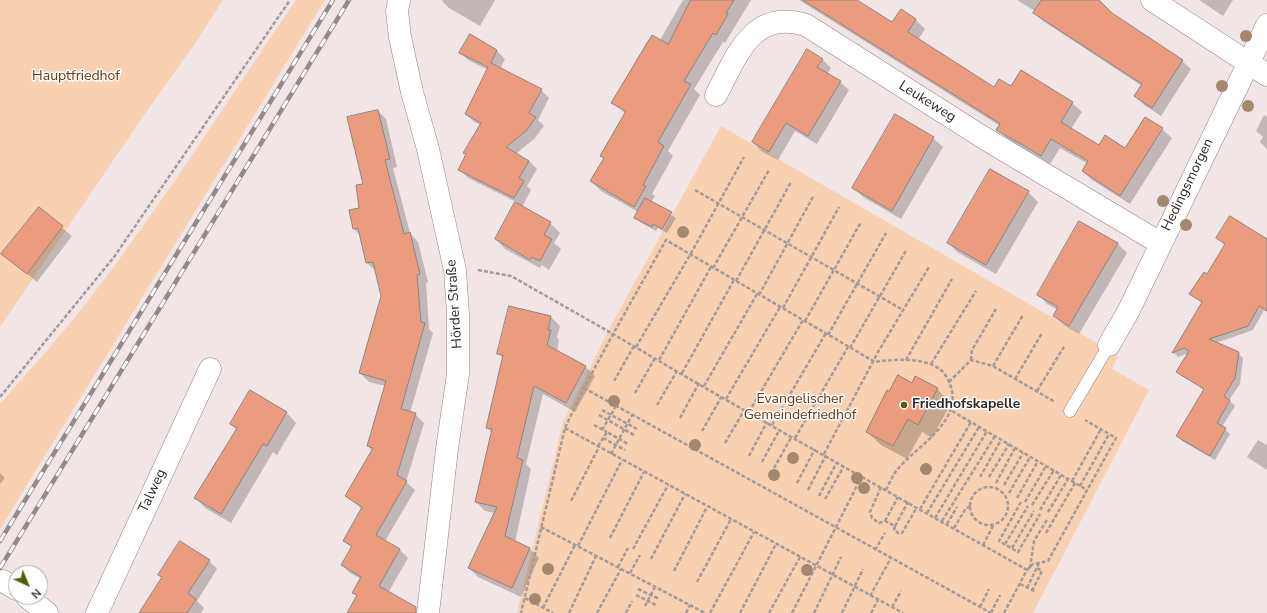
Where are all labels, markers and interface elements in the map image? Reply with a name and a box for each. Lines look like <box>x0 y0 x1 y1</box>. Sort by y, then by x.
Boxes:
park label: Hauptfriedhof <box>32 69 120 85</box>
street label: Leukeweg <box>895 78 959 126</box>
street label: Hedingsmorgen <box>1158 136 1218 234</box>
street label: Hörder Straße <box>443 259 467 349</box>
park label: Evangelischer Gemeindefriedhof <box>744 392 856 424</box>
place label: Friedhofskapelle <box>912 397 1020 413</box>
marker: Friedhofskapelle <box>899 400 909 410</box>
street label: Talweg <box>136 467 170 515</box>
north arrow <box>8 565 48 605</box>
text: N <box>28 585 44 602</box>

